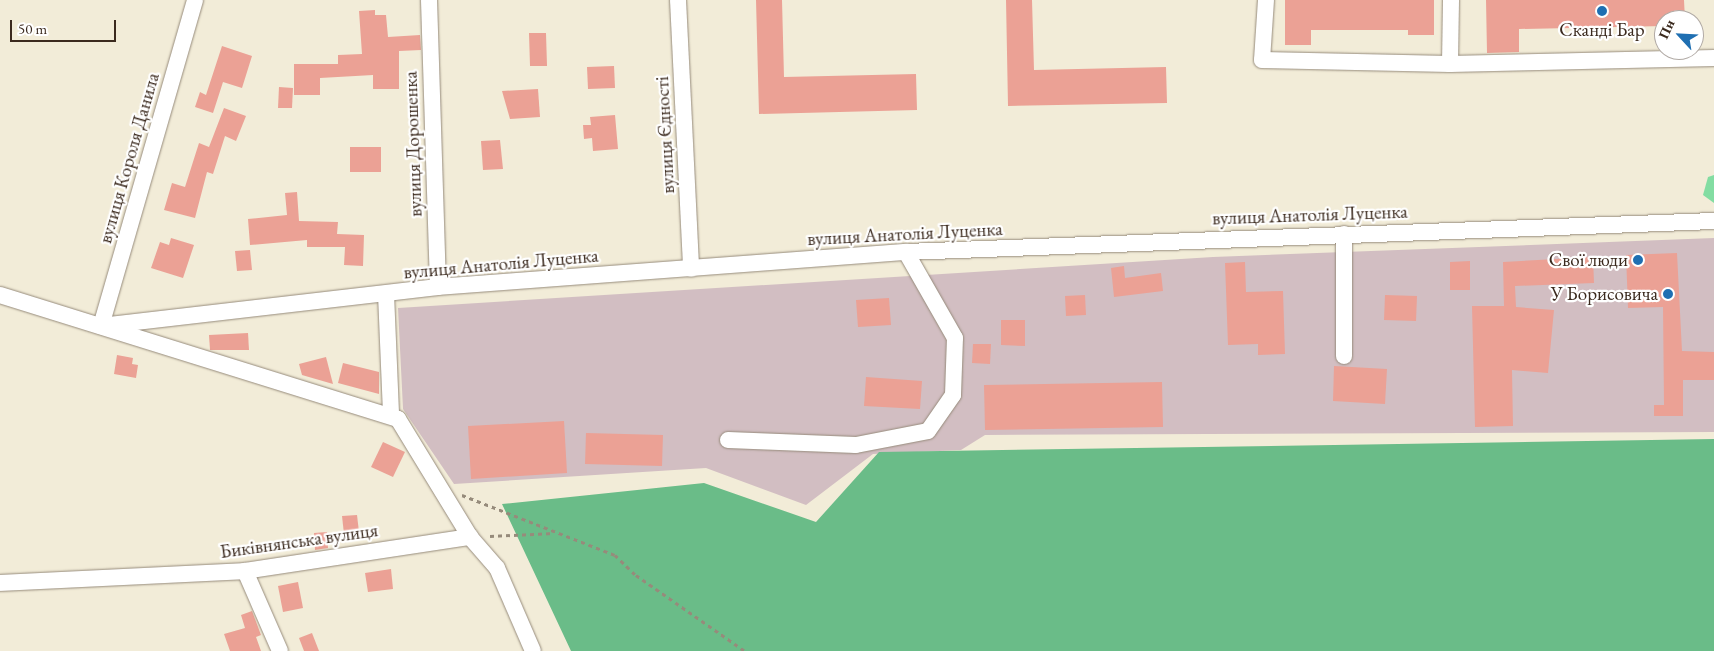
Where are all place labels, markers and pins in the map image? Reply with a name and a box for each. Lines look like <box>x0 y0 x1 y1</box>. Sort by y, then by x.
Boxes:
marker: Сканді Бар <box>1596 5 1608 17</box>
place label: Сканді Бар <box>1559 19 1645 41</box>
place label: Свої люди <box>1549 249 1628 271</box>
marker: Свої люди <box>1632 254 1644 266</box>
place label: У Борисовича <box>1551 283 1658 305</box>
marker: У Борисовича <box>1662 288 1674 300</box>

